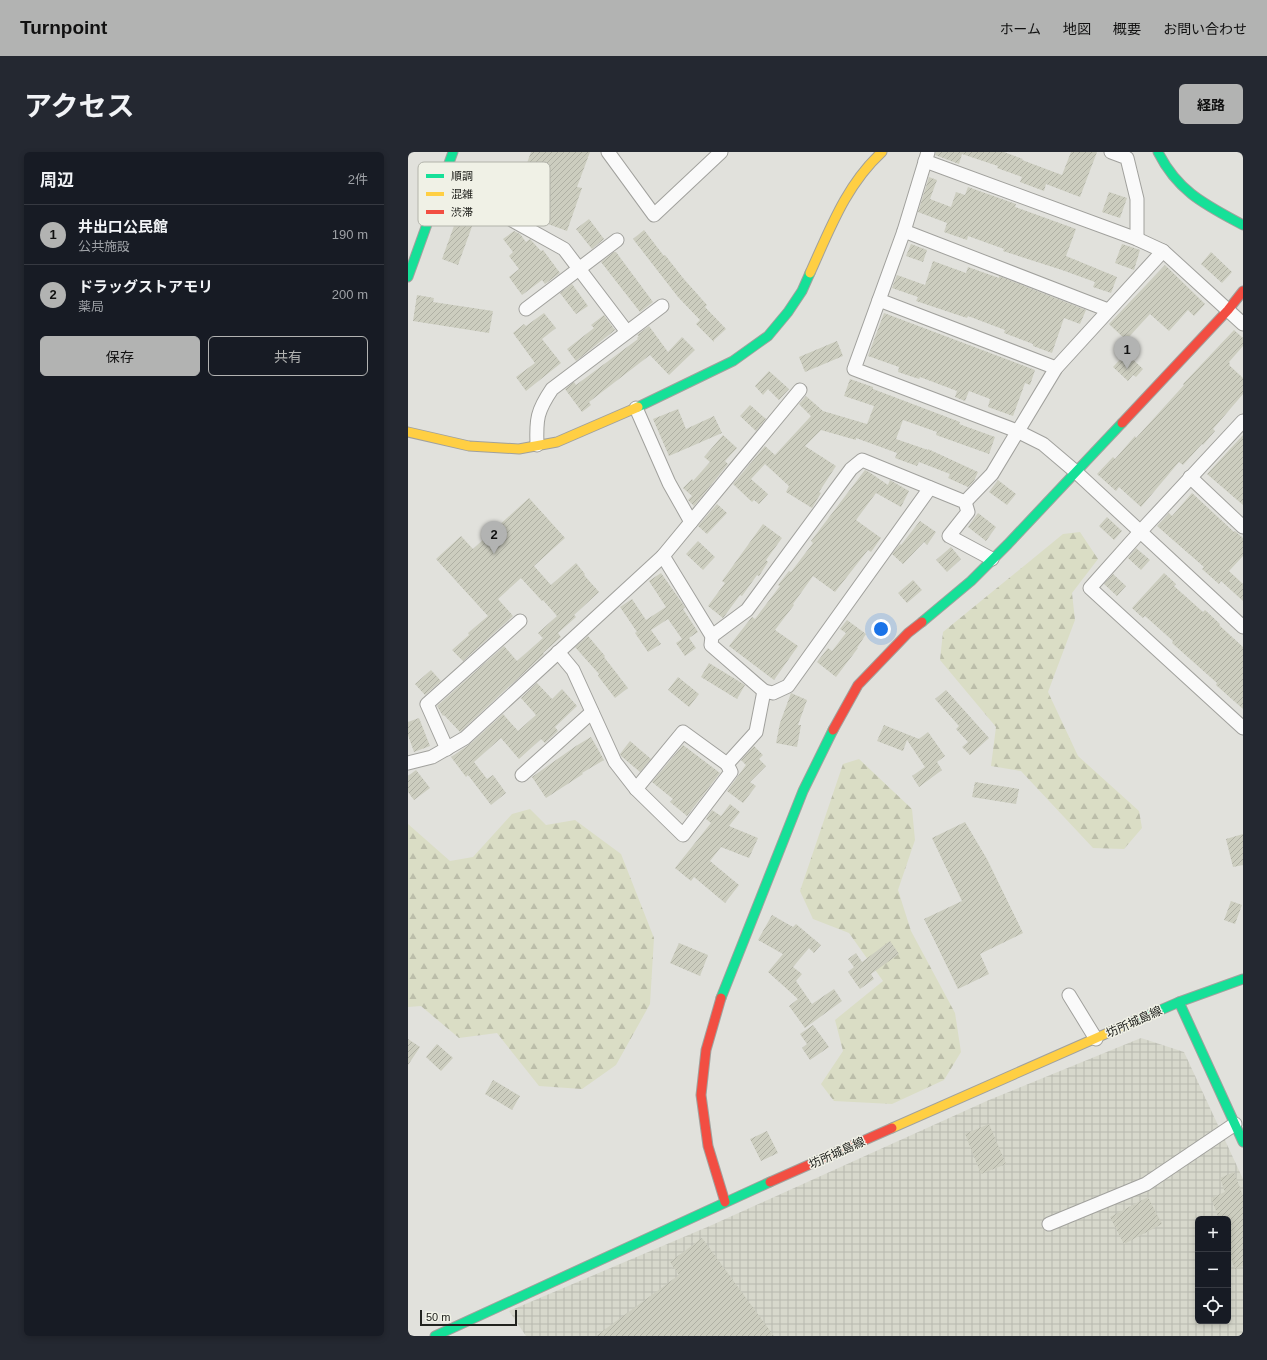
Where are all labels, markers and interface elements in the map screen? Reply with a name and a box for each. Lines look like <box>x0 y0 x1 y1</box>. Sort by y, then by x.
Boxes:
text: Turnpoint <box>20 17 107 38</box>
text: ホーム <box>999 21 1041 37</box>
text: 地図 <box>1063 21 1091 37</box>
text: 概要 <box>1113 21 1141 37</box>
text: お問い合わせ <box>1163 21 1247 37</box>
button: 経路 <box>1179 84 1243 124</box>
text: アクセス <box>24 91 135 122</box>
legend <box>418 162 550 226</box>
text: 順調 <box>451 170 473 182</box>
text: 周辺 <box>40 171 74 190</box>
text: 2件 <box>348 172 368 187</box>
text: 混雑 <box>451 188 473 200</box>
text: 渋滞 <box>451 206 473 218</box>
text: 井出口公民館 <box>78 218 168 235</box>
text: 1 <box>49 227 57 242</box>
text: 190 m <box>332 227 368 242</box>
text: 公共施設 <box>78 239 130 254</box>
text: ドラッグストアモリ <box>78 278 213 295</box>
text: 2 <box>49 287 57 302</box>
text: 200 m <box>332 287 368 302</box>
text: 薬局 <box>78 299 104 314</box>
button: 保存 <box>40 336 200 376</box>
button: 共有 <box>208 336 368 376</box>
pin: 1 <box>1114 336 1140 369</box>
pin: 2 <box>481 521 507 554</box>
your location <box>871 619 891 639</box>
street label: 坊所城島線 <box>1104 1003 1164 1041</box>
street label: 坊所城島線 <box>807 1134 867 1172</box>
map controls <box>1195 1216 1231 1324</box>
button: + <box>1195 1216 1231 1252</box>
button: − <box>1195 1252 1231 1288</box>
button: locate <box>1195 1288 1231 1324</box>
scale bar <box>420 1308 517 1327</box>
text: 50 m <box>426 1311 450 1323</box>

